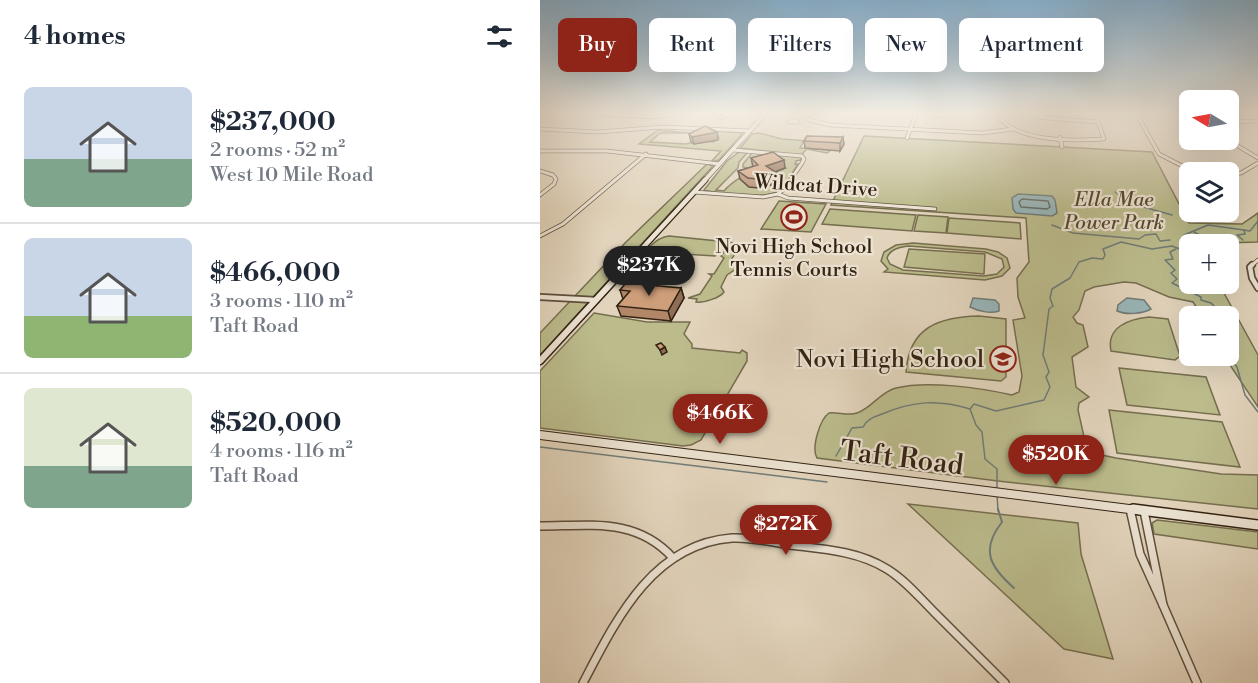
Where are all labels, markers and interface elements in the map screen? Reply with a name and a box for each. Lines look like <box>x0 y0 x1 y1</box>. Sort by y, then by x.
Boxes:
chip: Buy <box>558 18 637 72</box>
chip: Rent <box>649 18 736 72</box>
chip: Filters <box>748 18 853 72</box>
chip: New <box>865 18 947 72</box>
chip: Apartment <box>959 18 1104 72</box>
text: 4 homes <box>24 20 126 52</box>
icon: filters <box>483 20 516 53</box>
north arrow <box>1179 90 1239 150</box>
map controls <box>1179 90 1239 366</box>
text: $237,000 <box>210 106 336 138</box>
icon: home <box>72 111 144 183</box>
text: 2 rooms · 52 m² <box>210 138 345 163</box>
button: layers <box>1179 162 1239 222</box>
text: West 10 Mile Road <box>210 163 373 188</box>
street label: Wildcat Drive <box>752 170 878 203</box>
park label: Ella Mae Power Park <box>1063 188 1164 236</box>
sports icon: Novi High School Tennis Courts <box>779 202 809 232</box>
button: + <box>1179 234 1239 294</box>
place label: Novi High School Tennis Courts <box>716 235 873 283</box>
pin: $237K <box>607 246 691 297</box>
text: $237K <box>617 253 681 278</box>
text: $466,000 <box>210 257 340 289</box>
icon: home <box>72 262 144 334</box>
text: 3 rooms · 110 m² <box>210 289 353 314</box>
button: − <box>1179 306 1239 366</box>
text: Taft Road <box>210 314 299 339</box>
school or university icon: Novi High School <box>988 344 1018 374</box>
place label: Novi High School <box>796 345 984 375</box>
pin: $466K <box>678 394 762 445</box>
text: $466K <box>687 401 753 426</box>
text: $520,000 <box>210 407 341 439</box>
icon: home <box>72 412 144 484</box>
street label: Taft Road <box>838 434 966 483</box>
pin: $520K <box>1014 435 1098 486</box>
text: 4 rooms · 116 m² <box>210 439 353 464</box>
text: $520K <box>1022 442 1090 467</box>
text: Taft Road <box>210 464 299 489</box>
pin: $272K <box>744 505 828 556</box>
text: $272K <box>754 512 818 537</box>

